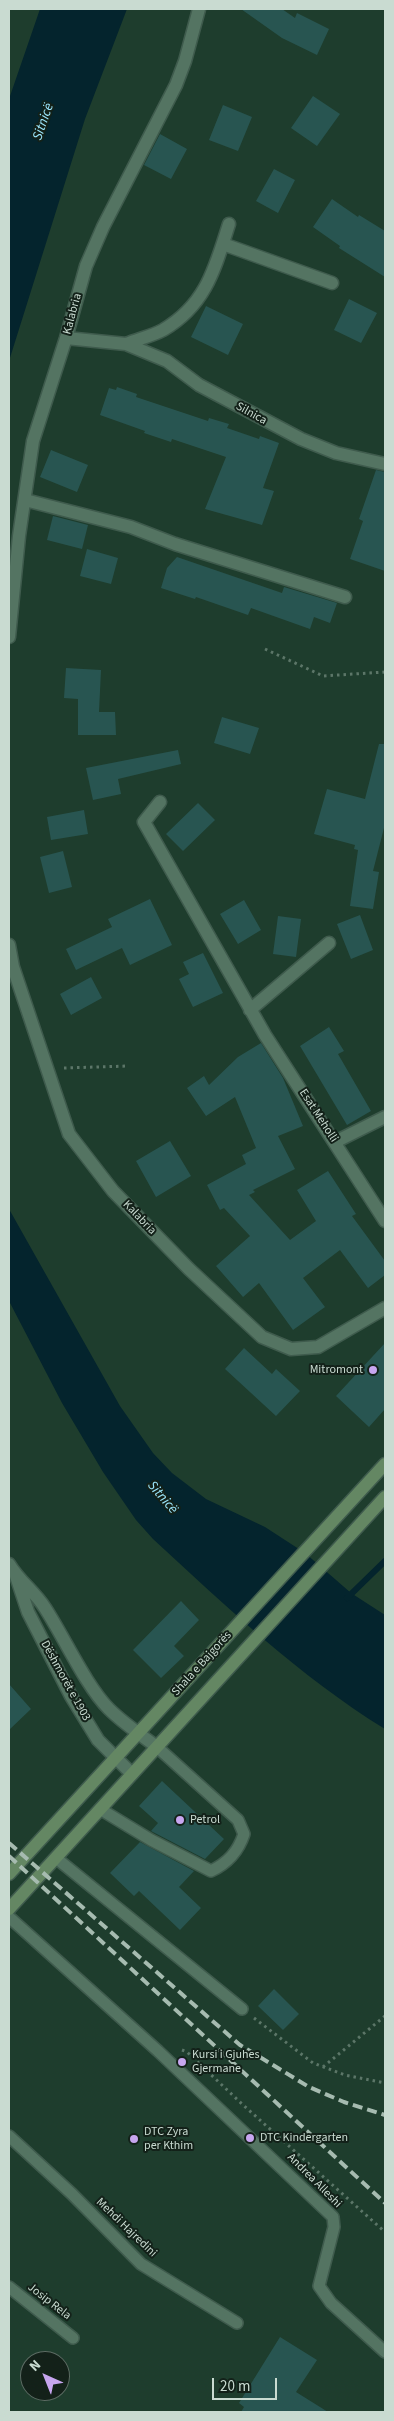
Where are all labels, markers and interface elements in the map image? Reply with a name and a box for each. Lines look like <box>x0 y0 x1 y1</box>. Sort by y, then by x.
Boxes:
water label: Sitnicë <box>30 101 58 143</box>
street label: Kalabria <box>61 292 85 336</box>
street label: Silnica <box>233 400 269 428</box>
street label: Esat Meholli <box>295 1087 341 1145</box>
street label: Kalabria <box>119 1198 159 1238</box>
place label: Mitromont <box>310 1363 363 1377</box>
marker: Mitromont <box>367 1364 379 1376</box>
water label: Sitnicë <box>143 1478 181 1518</box>
street label: Shala e Bajgorës <box>169 1629 235 1699</box>
street label: Dëshmorët e 1903 <box>37 1638 93 1724</box>
place label: Petrol <box>190 1813 220 1827</box>
marker: Petrol <box>174 1814 186 1826</box>
place label: Kursi i Gjuhes Gjermane <box>192 2048 260 2076</box>
marker: Kursi i Gjuhes Gjermane <box>176 2056 188 2068</box>
place label: DTC Zyra per Kthim <box>144 2125 193 2153</box>
place label: DTC Kindergarten <box>260 2131 348 2145</box>
marker: DTC Kindergarten <box>244 2132 256 2144</box>
marker: DTC Zyra per Kthim <box>128 2133 140 2145</box>
street label: Andrea Alleshi <box>284 2151 344 2211</box>
street label: Mehdi Hajredini <box>93 2195 159 2261</box>
street label: Josip Rela <box>24 2281 74 2323</box>
north arrow <box>20 2351 70 2401</box>
text: N <box>25 2356 46 2376</box>
scale bar <box>214 2368 279 2400</box>
text: 20 m <box>220 2376 250 2397</box>

